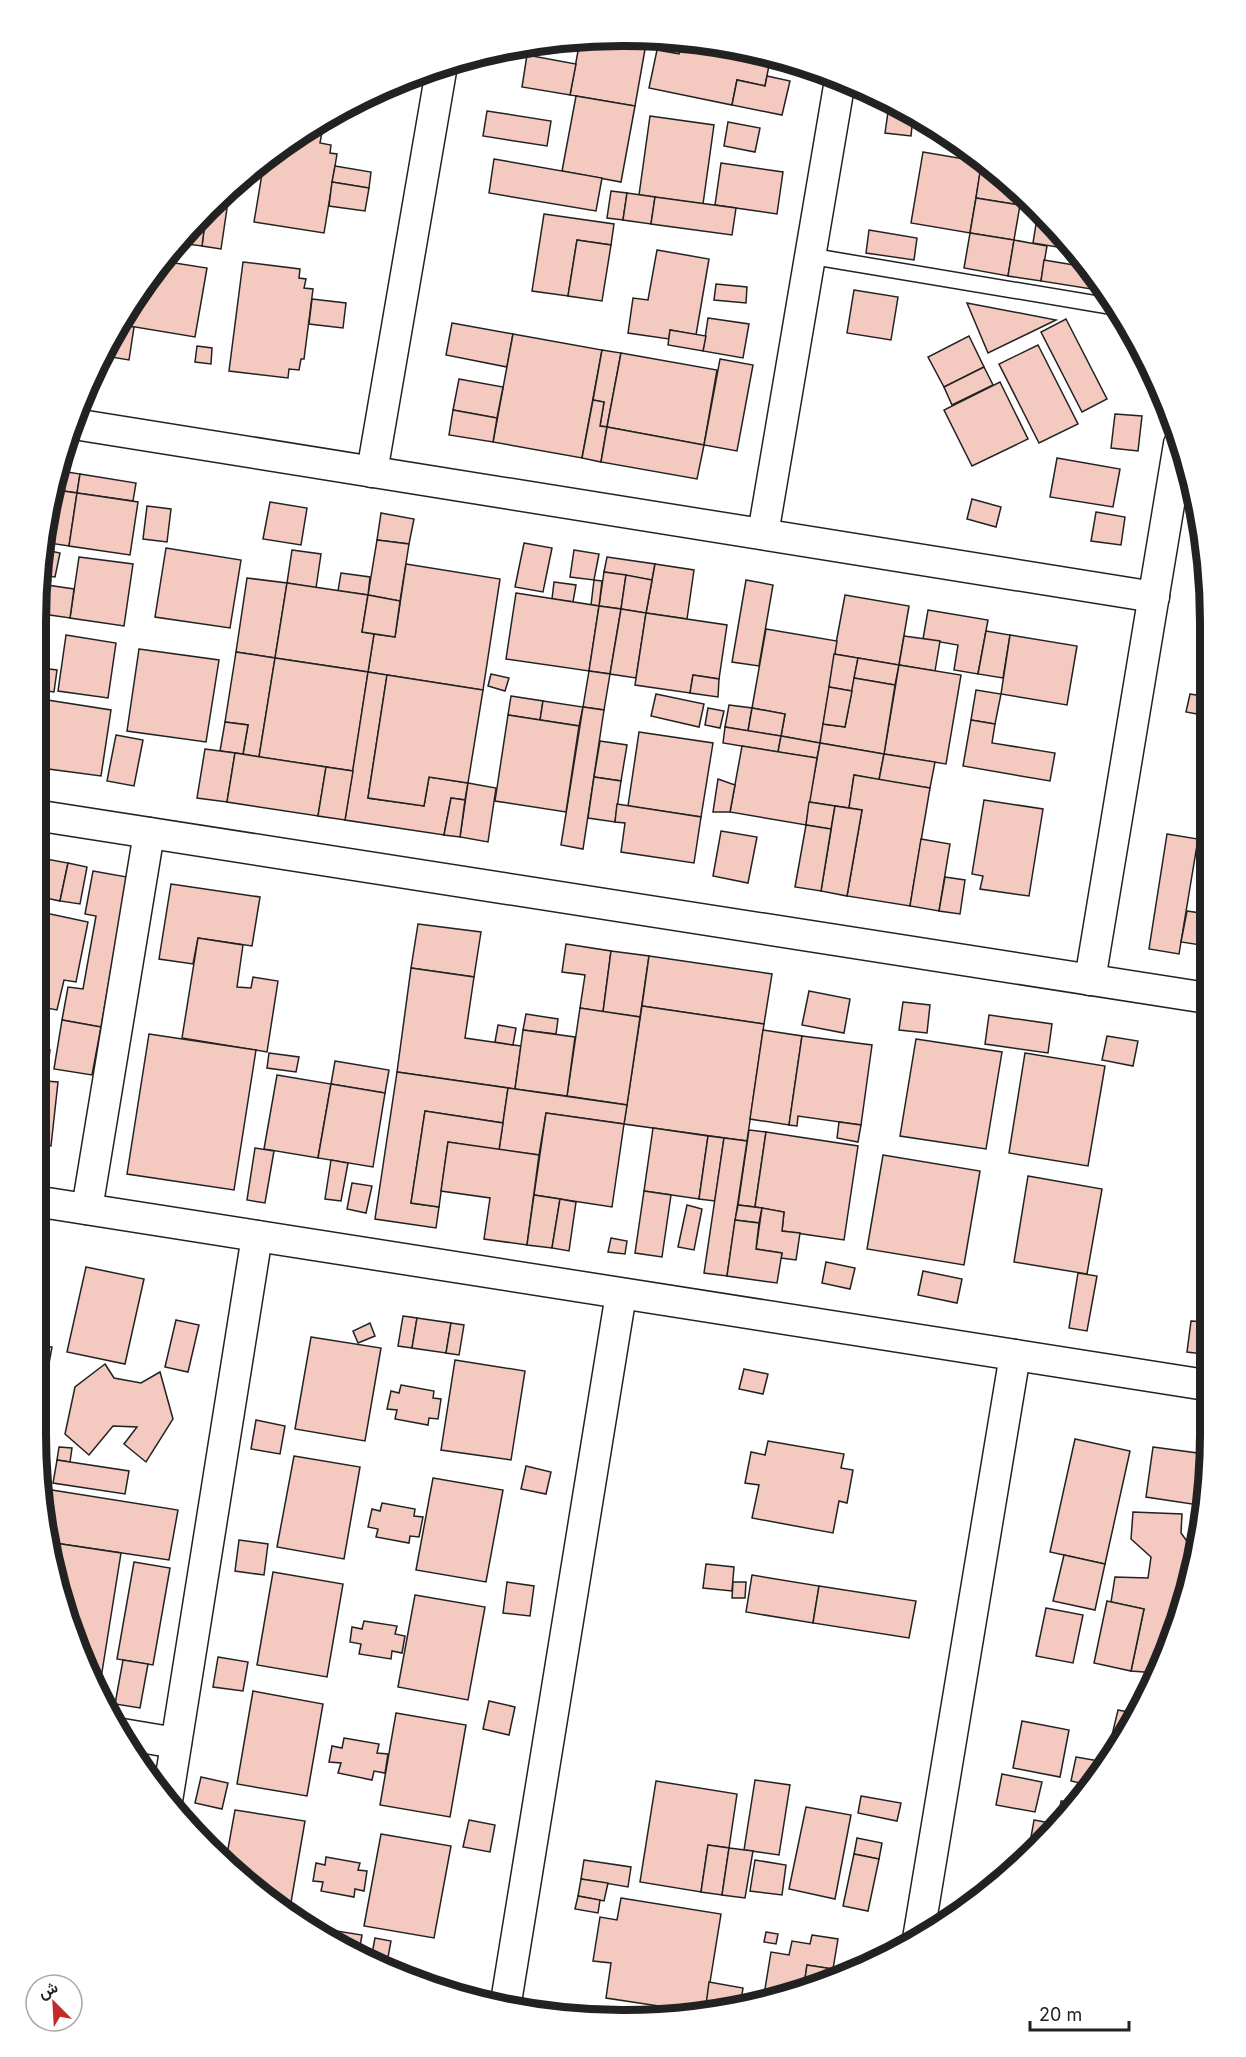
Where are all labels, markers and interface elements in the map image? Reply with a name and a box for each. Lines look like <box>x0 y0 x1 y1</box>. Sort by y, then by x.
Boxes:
north arrow <box>24 1973 84 2033</box>
text: ش <box>35 1976 61 2002</box>
scale bar <box>1030 1994 1129 2032</box>
text: 20 m <box>1039 2004 1082 2025</box>

